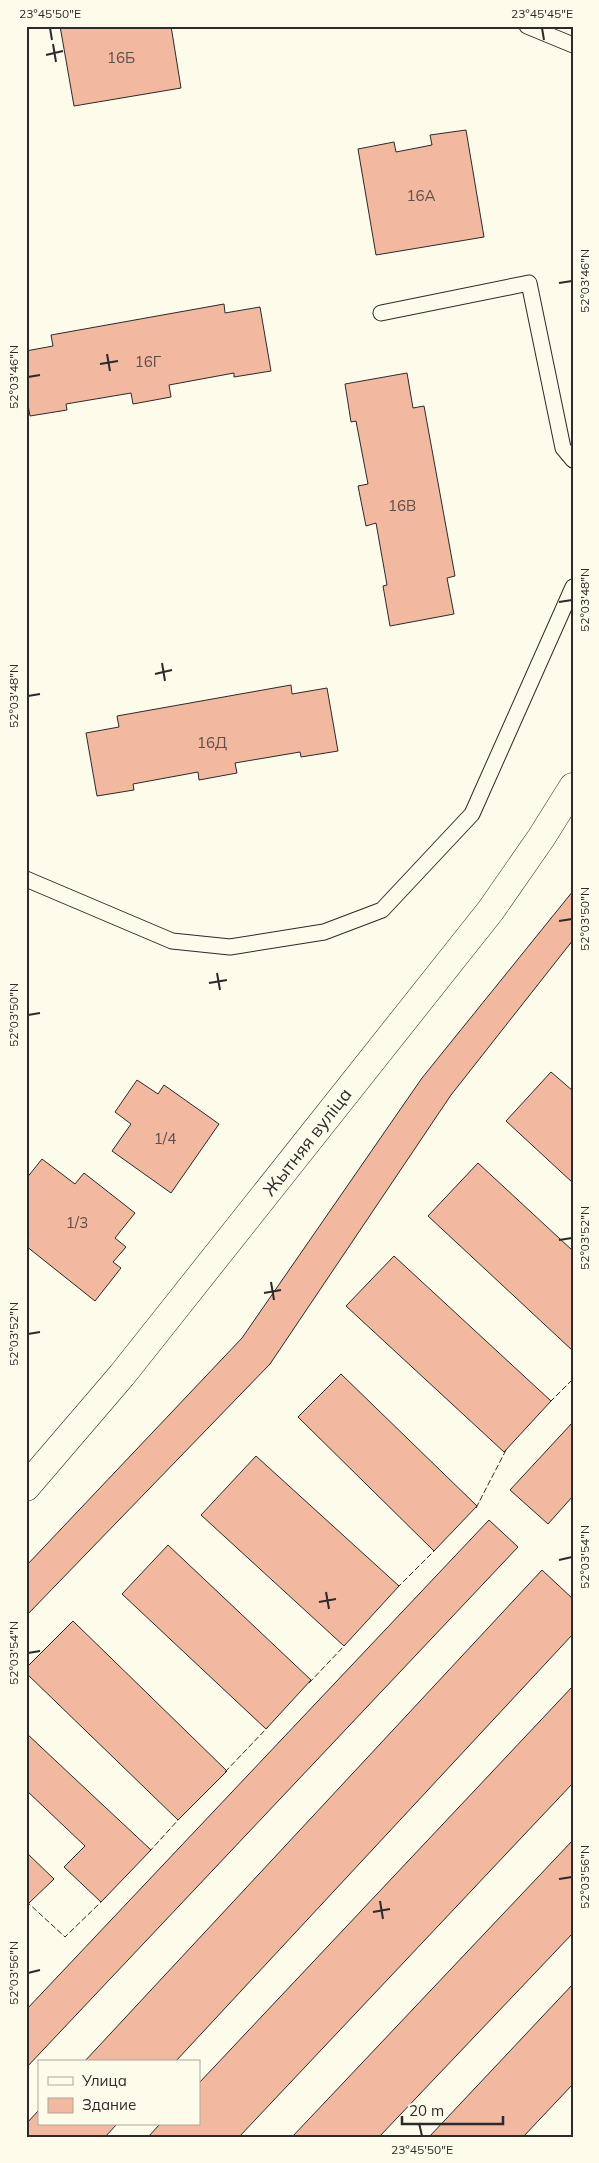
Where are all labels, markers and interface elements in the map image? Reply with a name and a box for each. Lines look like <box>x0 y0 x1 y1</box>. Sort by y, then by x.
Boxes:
text: 23°45'50"E <box>19 6 81 21</box>
text: 23°45'45"E <box>511 6 573 21</box>
house number: 16Б <box>107 48 135 67</box>
house number: 16А <box>406 186 436 205</box>
text: 52°03'46"N <box>577 249 592 313</box>
text: 52°03'46"N <box>6 345 21 409</box>
house number: 16Г <box>135 352 162 371</box>
house number: 16В <box>388 496 416 515</box>
text: 52°03'48"N <box>577 568 592 632</box>
text: 52°03'48"N <box>6 664 21 728</box>
house number: 16Д <box>197 733 227 752</box>
text: 52°03'50"N <box>577 887 592 951</box>
text: 52°03'50"N <box>6 983 21 1047</box>
street label: Жытняя вуліца <box>258 1083 356 1201</box>
house number: 1/4 <box>154 1129 176 1148</box>
text: 52°03'52"N <box>577 1206 592 1270</box>
house number: 1/3 <box>66 1213 88 1232</box>
text: 52°03'52"N <box>6 1302 21 1366</box>
text: 52°03'54"N <box>577 1525 592 1589</box>
text: 52°03'54"N <box>6 1621 21 1685</box>
text: 52°03'56"N <box>577 1845 592 1909</box>
text: 52°03'56"N <box>6 1941 21 2005</box>
legend <box>38 2060 200 2126</box>
text: Улица <box>81 2071 127 2090</box>
scale bar <box>402 2093 503 2125</box>
text: Здание <box>82 2095 136 2114</box>
text: 20 m <box>409 2101 444 2120</box>
text: 23°45'50"E <box>391 2142 453 2157</box>

